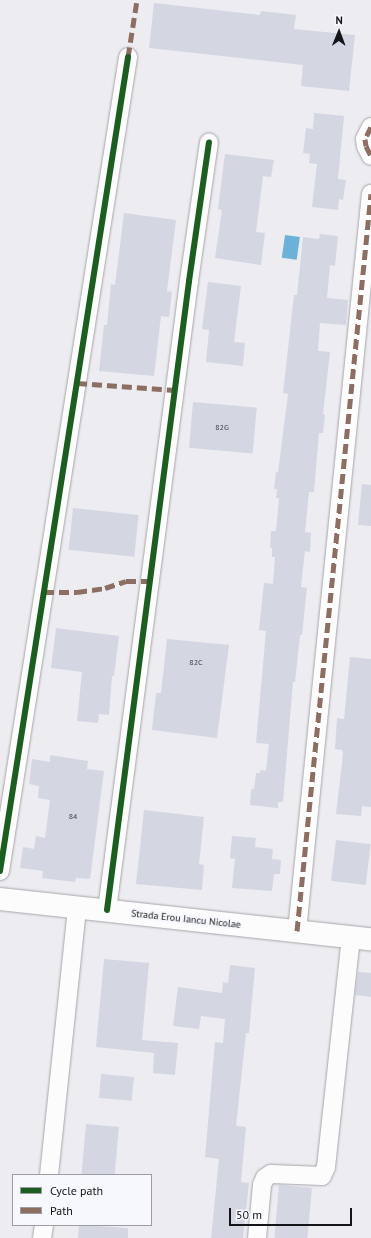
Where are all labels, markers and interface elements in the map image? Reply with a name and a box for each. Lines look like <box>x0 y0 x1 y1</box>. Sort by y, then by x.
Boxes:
north arrow <box>319 12 359 52</box>
text: N <box>335 13 343 27</box>
house number: 82G <box>215 423 229 433</box>
house number: 82C <box>189 658 203 668</box>
house number: 84 <box>69 812 77 822</box>
street label: Strada Erou Iancu Nicolae <box>131 907 241 931</box>
legend <box>12 1174 152 1226</box>
text: Cycle path <box>50 1183 103 1198</box>
scale bar <box>231 1200 354 1226</box>
text: Path <box>50 1203 73 1218</box>
text: 50 m <box>236 1207 262 1222</box>

